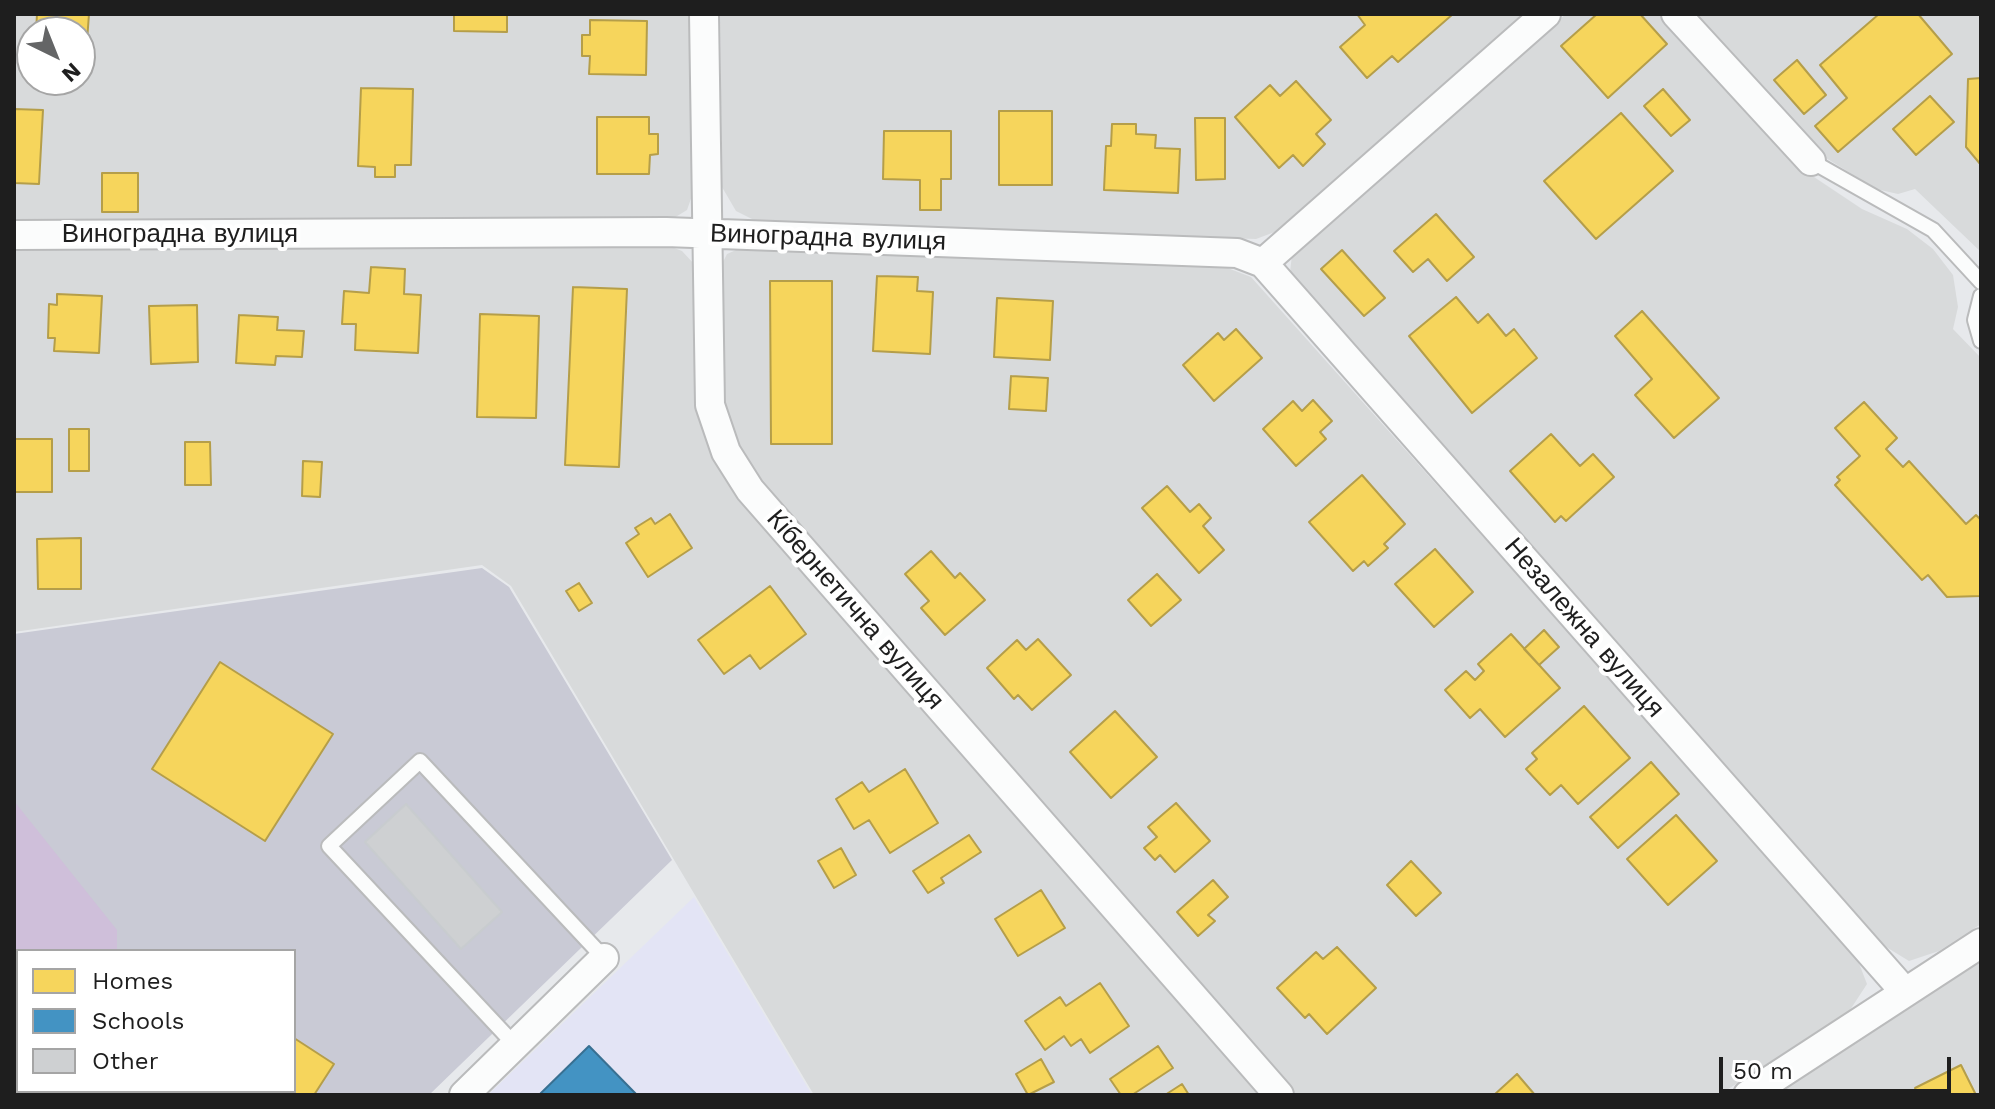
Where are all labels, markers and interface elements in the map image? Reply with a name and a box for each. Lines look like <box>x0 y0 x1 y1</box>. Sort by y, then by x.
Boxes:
north arrow <box>16 16 96 96</box>
text: N <box>57 58 86 87</box>
street label: Виноградна вулиця <box>62 218 298 250</box>
street label: Виноградна вулиця <box>709 218 947 258</box>
street label: Кібернетична вулиця <box>760 504 950 716</box>
street label: Незалежна вулиця <box>1498 532 1670 724</box>
legend <box>16 949 296 1093</box>
text: Homes <box>92 967 173 995</box>
text: Schools <box>92 1007 184 1035</box>
scale bar <box>1723 1041 1955 1091</box>
text: Other <box>92 1047 159 1075</box>
text: 50 m <box>1733 1057 1793 1085</box>

